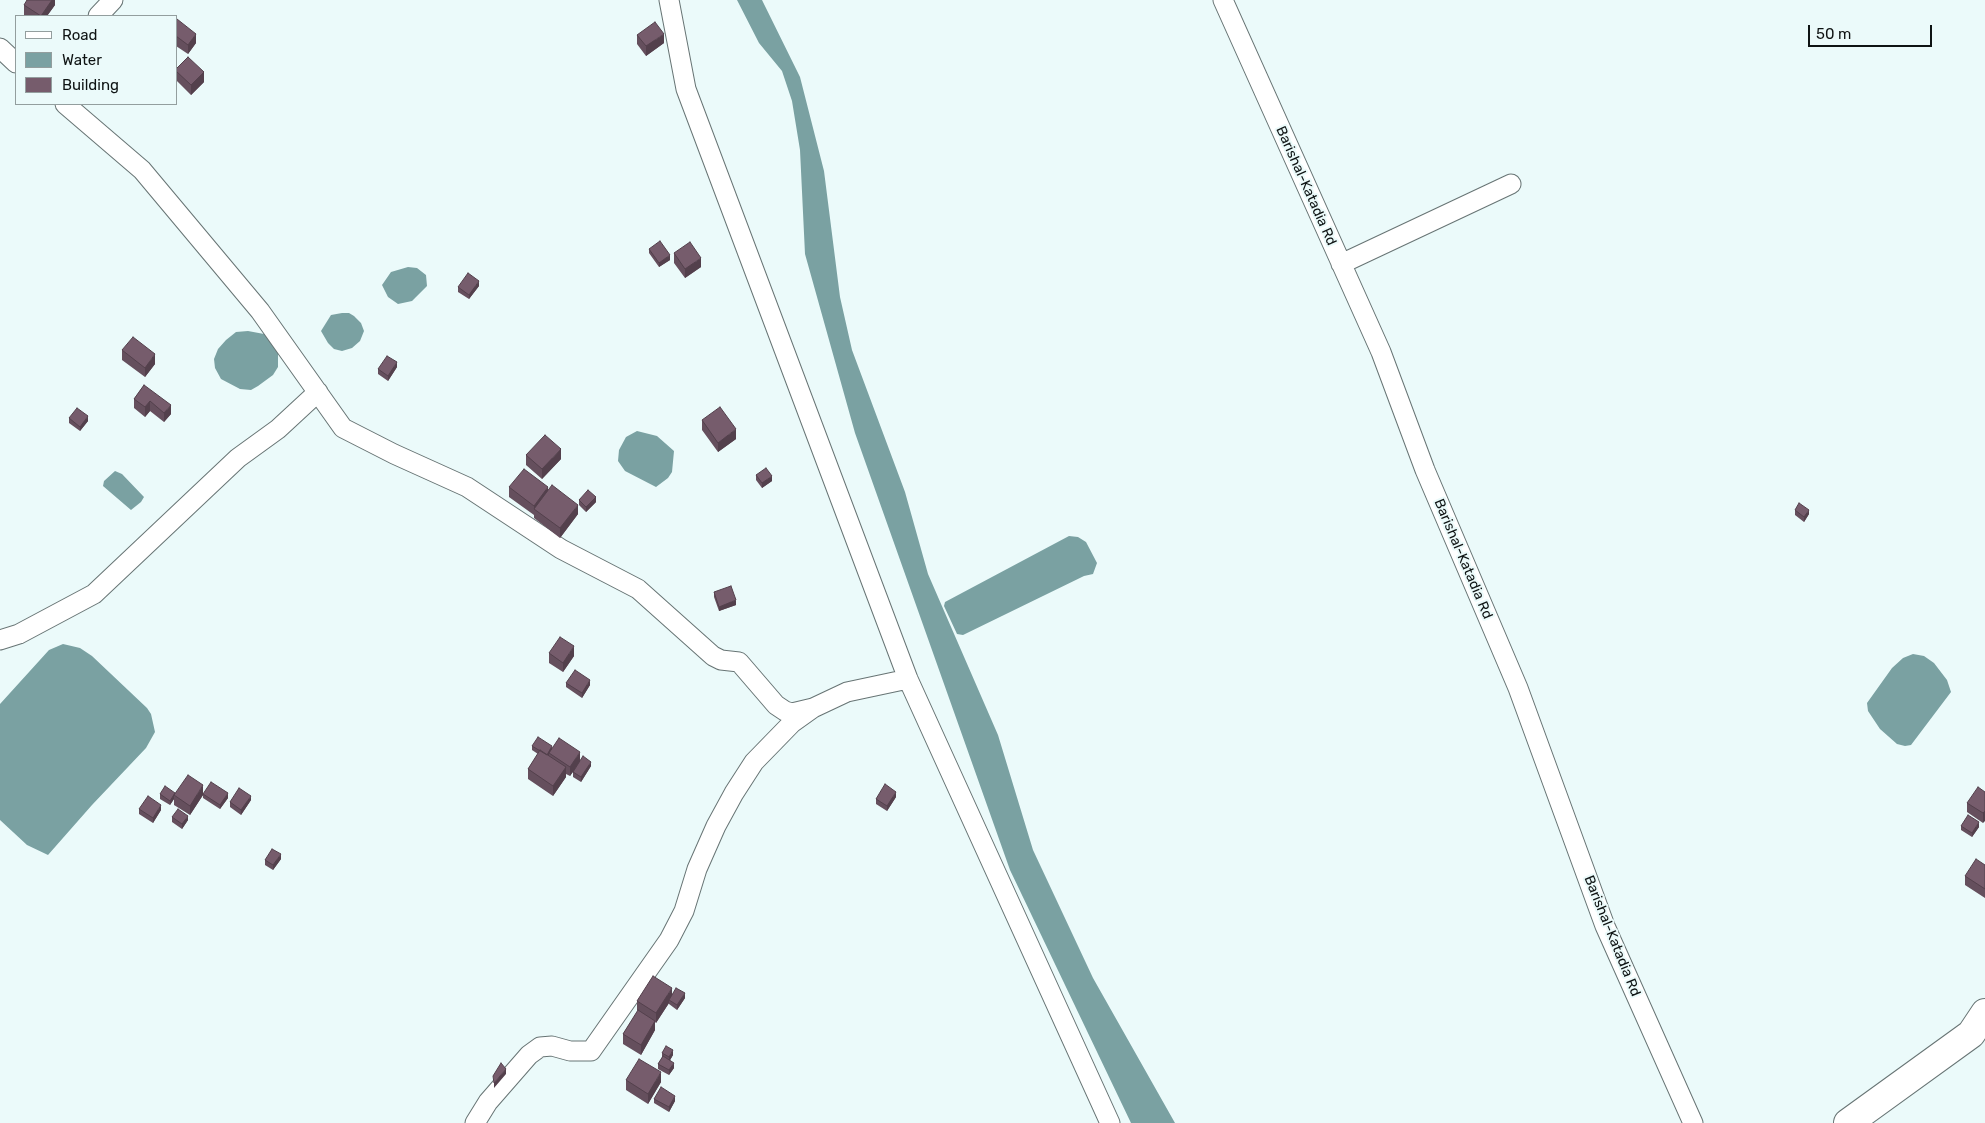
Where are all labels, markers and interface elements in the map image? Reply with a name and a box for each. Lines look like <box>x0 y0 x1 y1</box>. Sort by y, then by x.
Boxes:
legend <box>15 15 178 105</box>
scale bar <box>1810 15 1934 47</box>
text: 50 m <box>1816 25 1851 43</box>
text: Road <box>62 26 98 44</box>
text: Water <box>62 51 102 69</box>
text: Building <box>62 76 119 94</box>
street label: Barishal-Katadia Rd <box>1272 124 1340 248</box>
street label: Barishal-Katadia Rd <box>1430 496 1496 622</box>
street label: Barishal-Katadia Rd <box>1580 873 1644 999</box>

